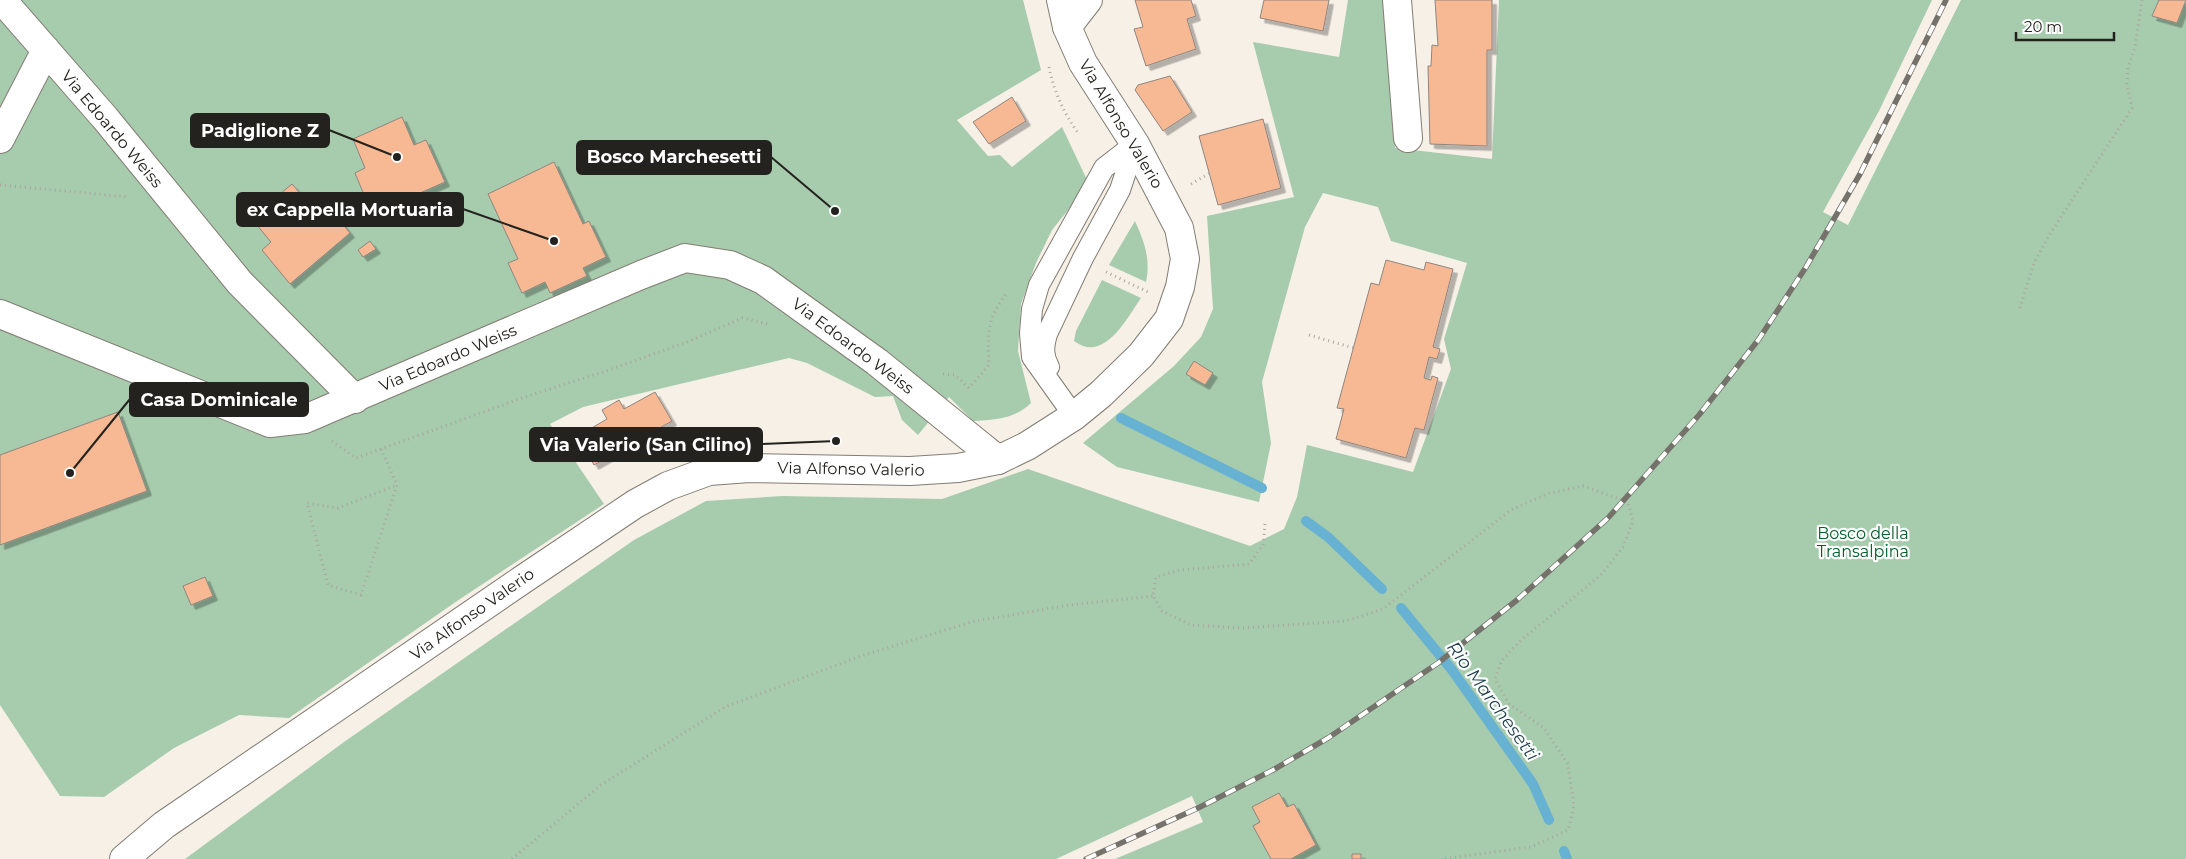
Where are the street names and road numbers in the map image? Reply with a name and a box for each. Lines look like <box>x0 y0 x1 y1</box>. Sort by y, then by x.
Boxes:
street label: Via Alfonso Valerio <box>1075 56 1167 192</box>
street label: Via Edoardo Weiss <box>57 66 167 192</box>
street label: Via Edoardo Weiss <box>788 294 918 398</box>
street label: Via Edoardo Weiss <box>376 320 520 396</box>
street label: Via Alfonso Valerio <box>777 458 925 480</box>
street label: Via Alfonso Valerio <box>406 564 538 664</box>

